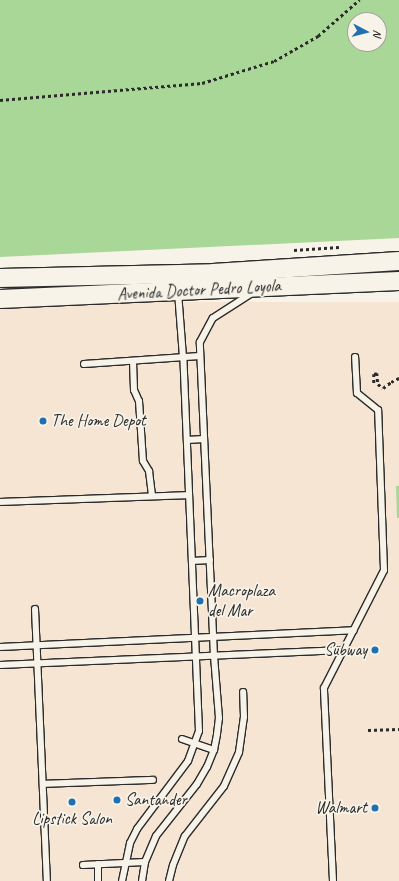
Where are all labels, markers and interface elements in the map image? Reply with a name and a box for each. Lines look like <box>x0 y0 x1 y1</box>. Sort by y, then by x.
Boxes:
north arrow <box>347 12 387 52</box>
text: N <box>371 29 385 38</box>
street label: Avenida Doctor Pedro Loyola <box>117 276 281 304</box>
place label: The Home Depot <box>51 411 145 431</box>
marker: The Home Depot <box>38 416 48 426</box>
place label: Macroplaza del Mar <box>208 581 275 621</box>
marker: Macroplaza del Mar <box>195 596 205 606</box>
place label: Subway <box>324 640 367 660</box>
marker: Subway <box>370 645 380 655</box>
place label: Santander <box>125 790 187 810</box>
marker: Santander <box>112 795 122 805</box>
marker: Lipstick Salon <box>67 797 77 807</box>
place label: Walmart <box>315 798 367 818</box>
marker: Walmart <box>370 803 380 813</box>
place label: Lipstick Salon <box>32 809 112 829</box>

